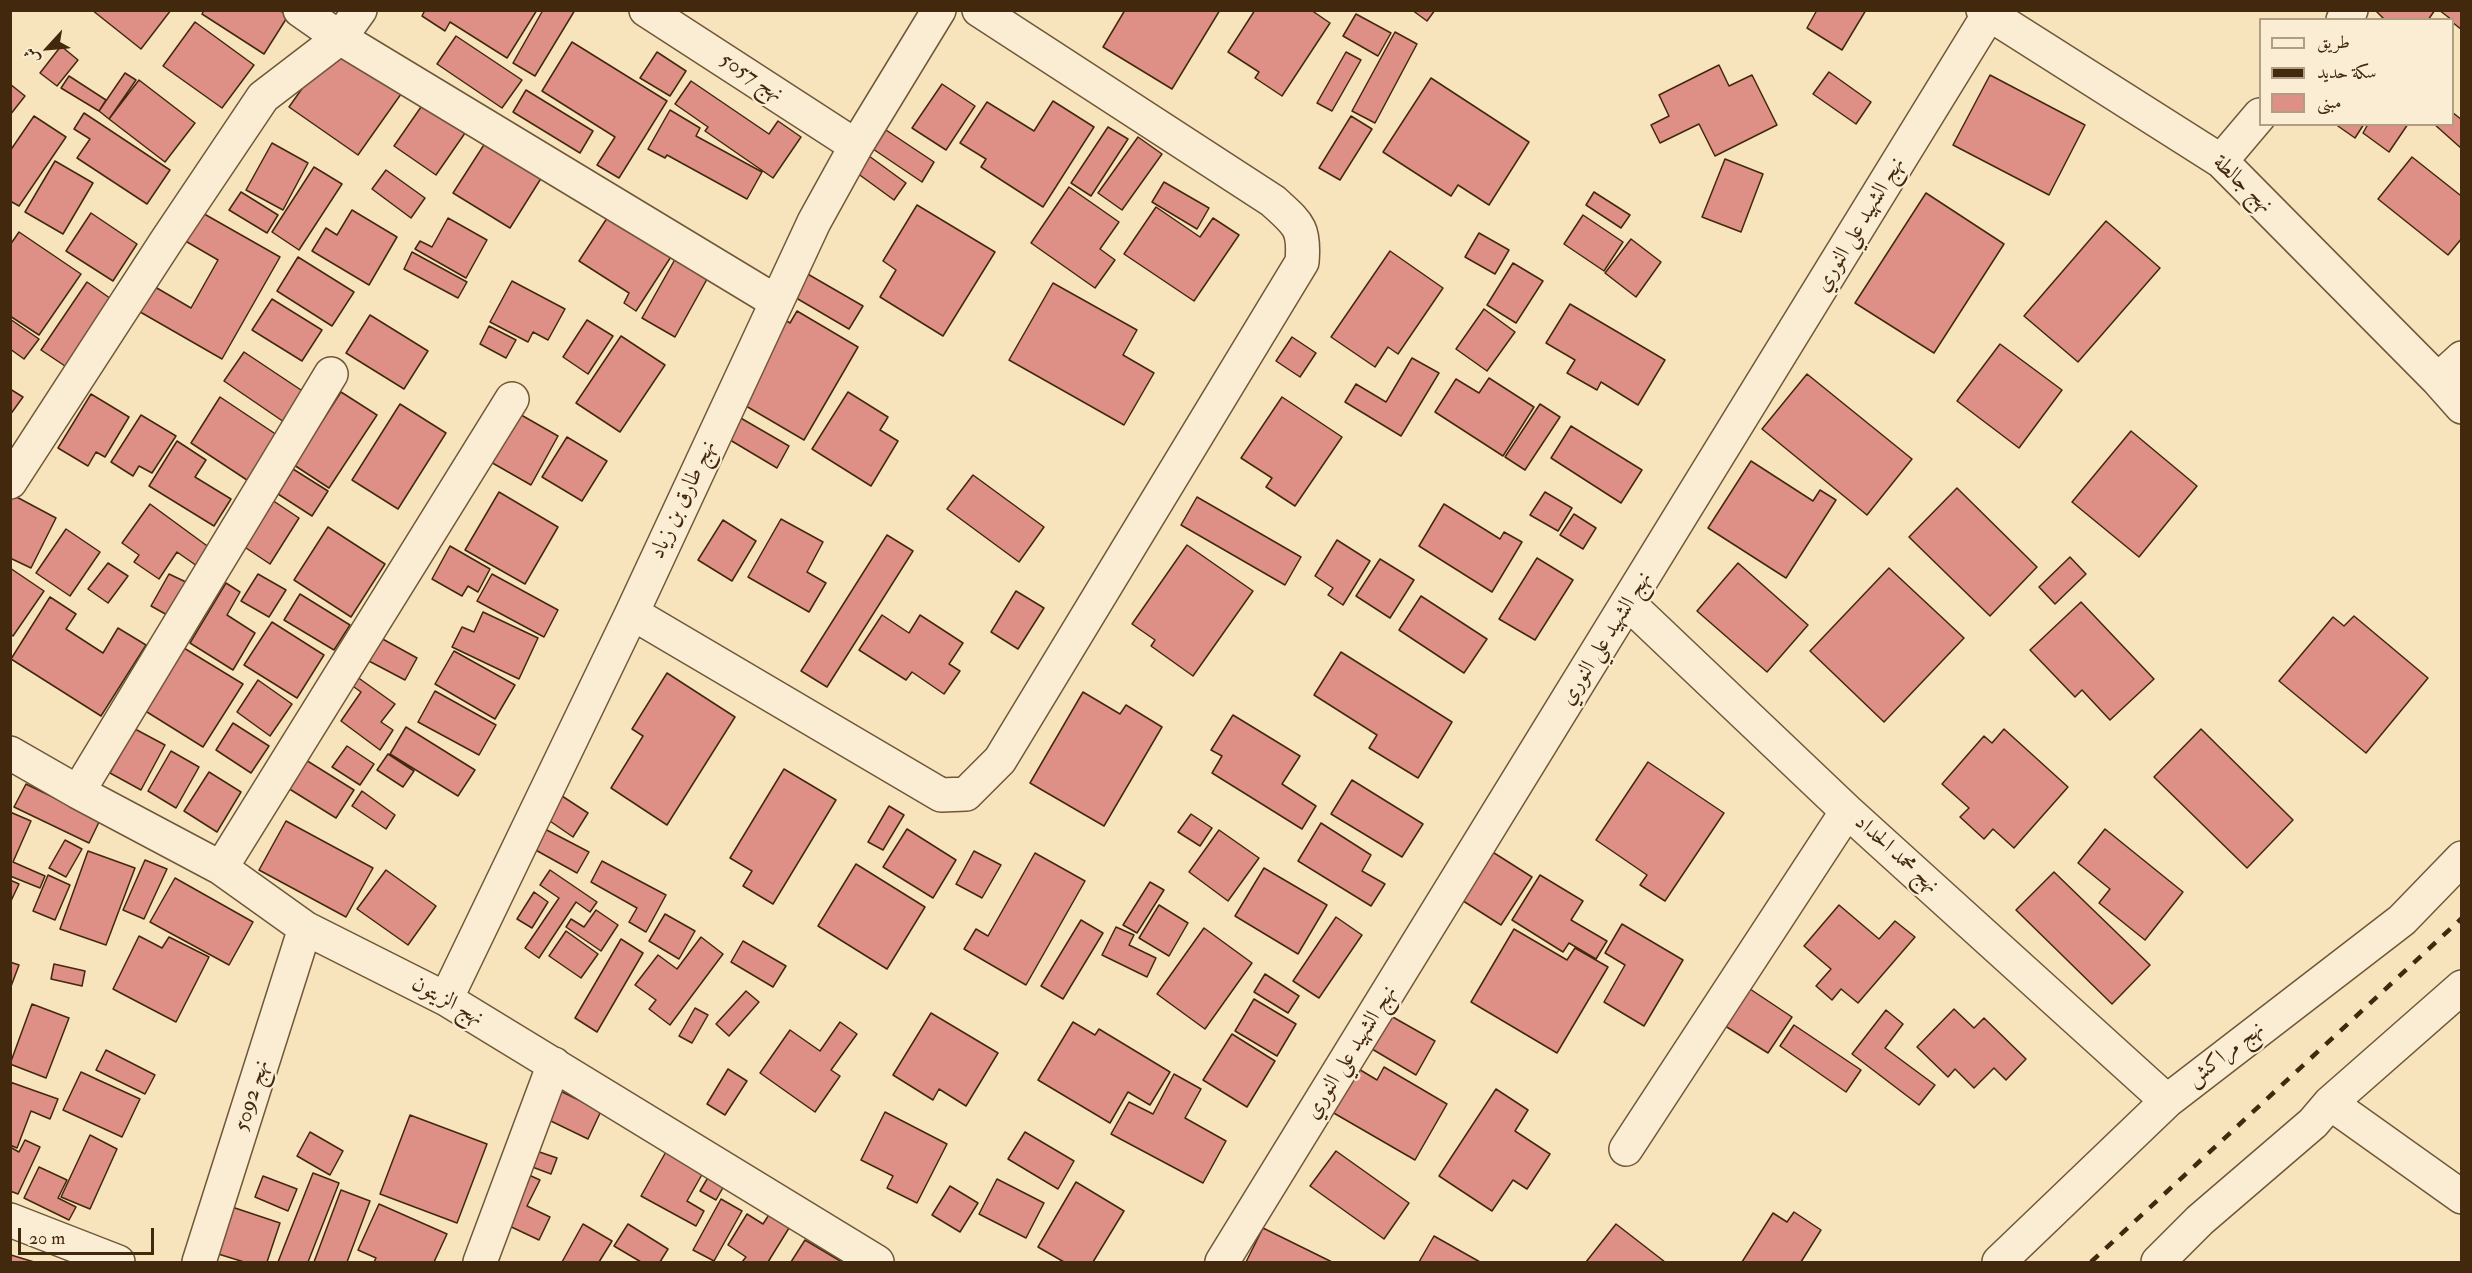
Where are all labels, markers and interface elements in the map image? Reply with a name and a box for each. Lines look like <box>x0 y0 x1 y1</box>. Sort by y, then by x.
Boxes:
north arrow <box>18 18 78 78</box>
legend <box>2259 18 2454 126</box>
text: طريق <box>2317 31 2350 54</box>
text: ش <box>19 44 44 67</box>
street label: نهج 5057 <box>714 48 788 108</box>
text: سكة حديد <box>2317 61 2377 84</box>
text: مبنى <box>2317 91 2342 114</box>
street label: نهج جالطة <box>2206 150 2278 220</box>
street label: نهج الشهيد علي النوري <box>1810 153 1912 297</box>
street label: نهج طارق بن زياد <box>645 436 723 564</box>
street label: نهج الشهيد علي النوري <box>1555 567 1659 711</box>
street label: نهج محمد الحداد <box>1848 810 1944 900</box>
street label: نهج الزيتون <box>406 971 488 1033</box>
street label: نهج الشهيد علي النوري <box>1300 981 1404 1125</box>
street label: نهج مراكش <box>2182 1016 2270 1094</box>
street label: نهج 5092 <box>230 1057 276 1135</box>
scale bar <box>21 1216 158 1254</box>
text: 20 m <box>29 1227 65 1250</box>

